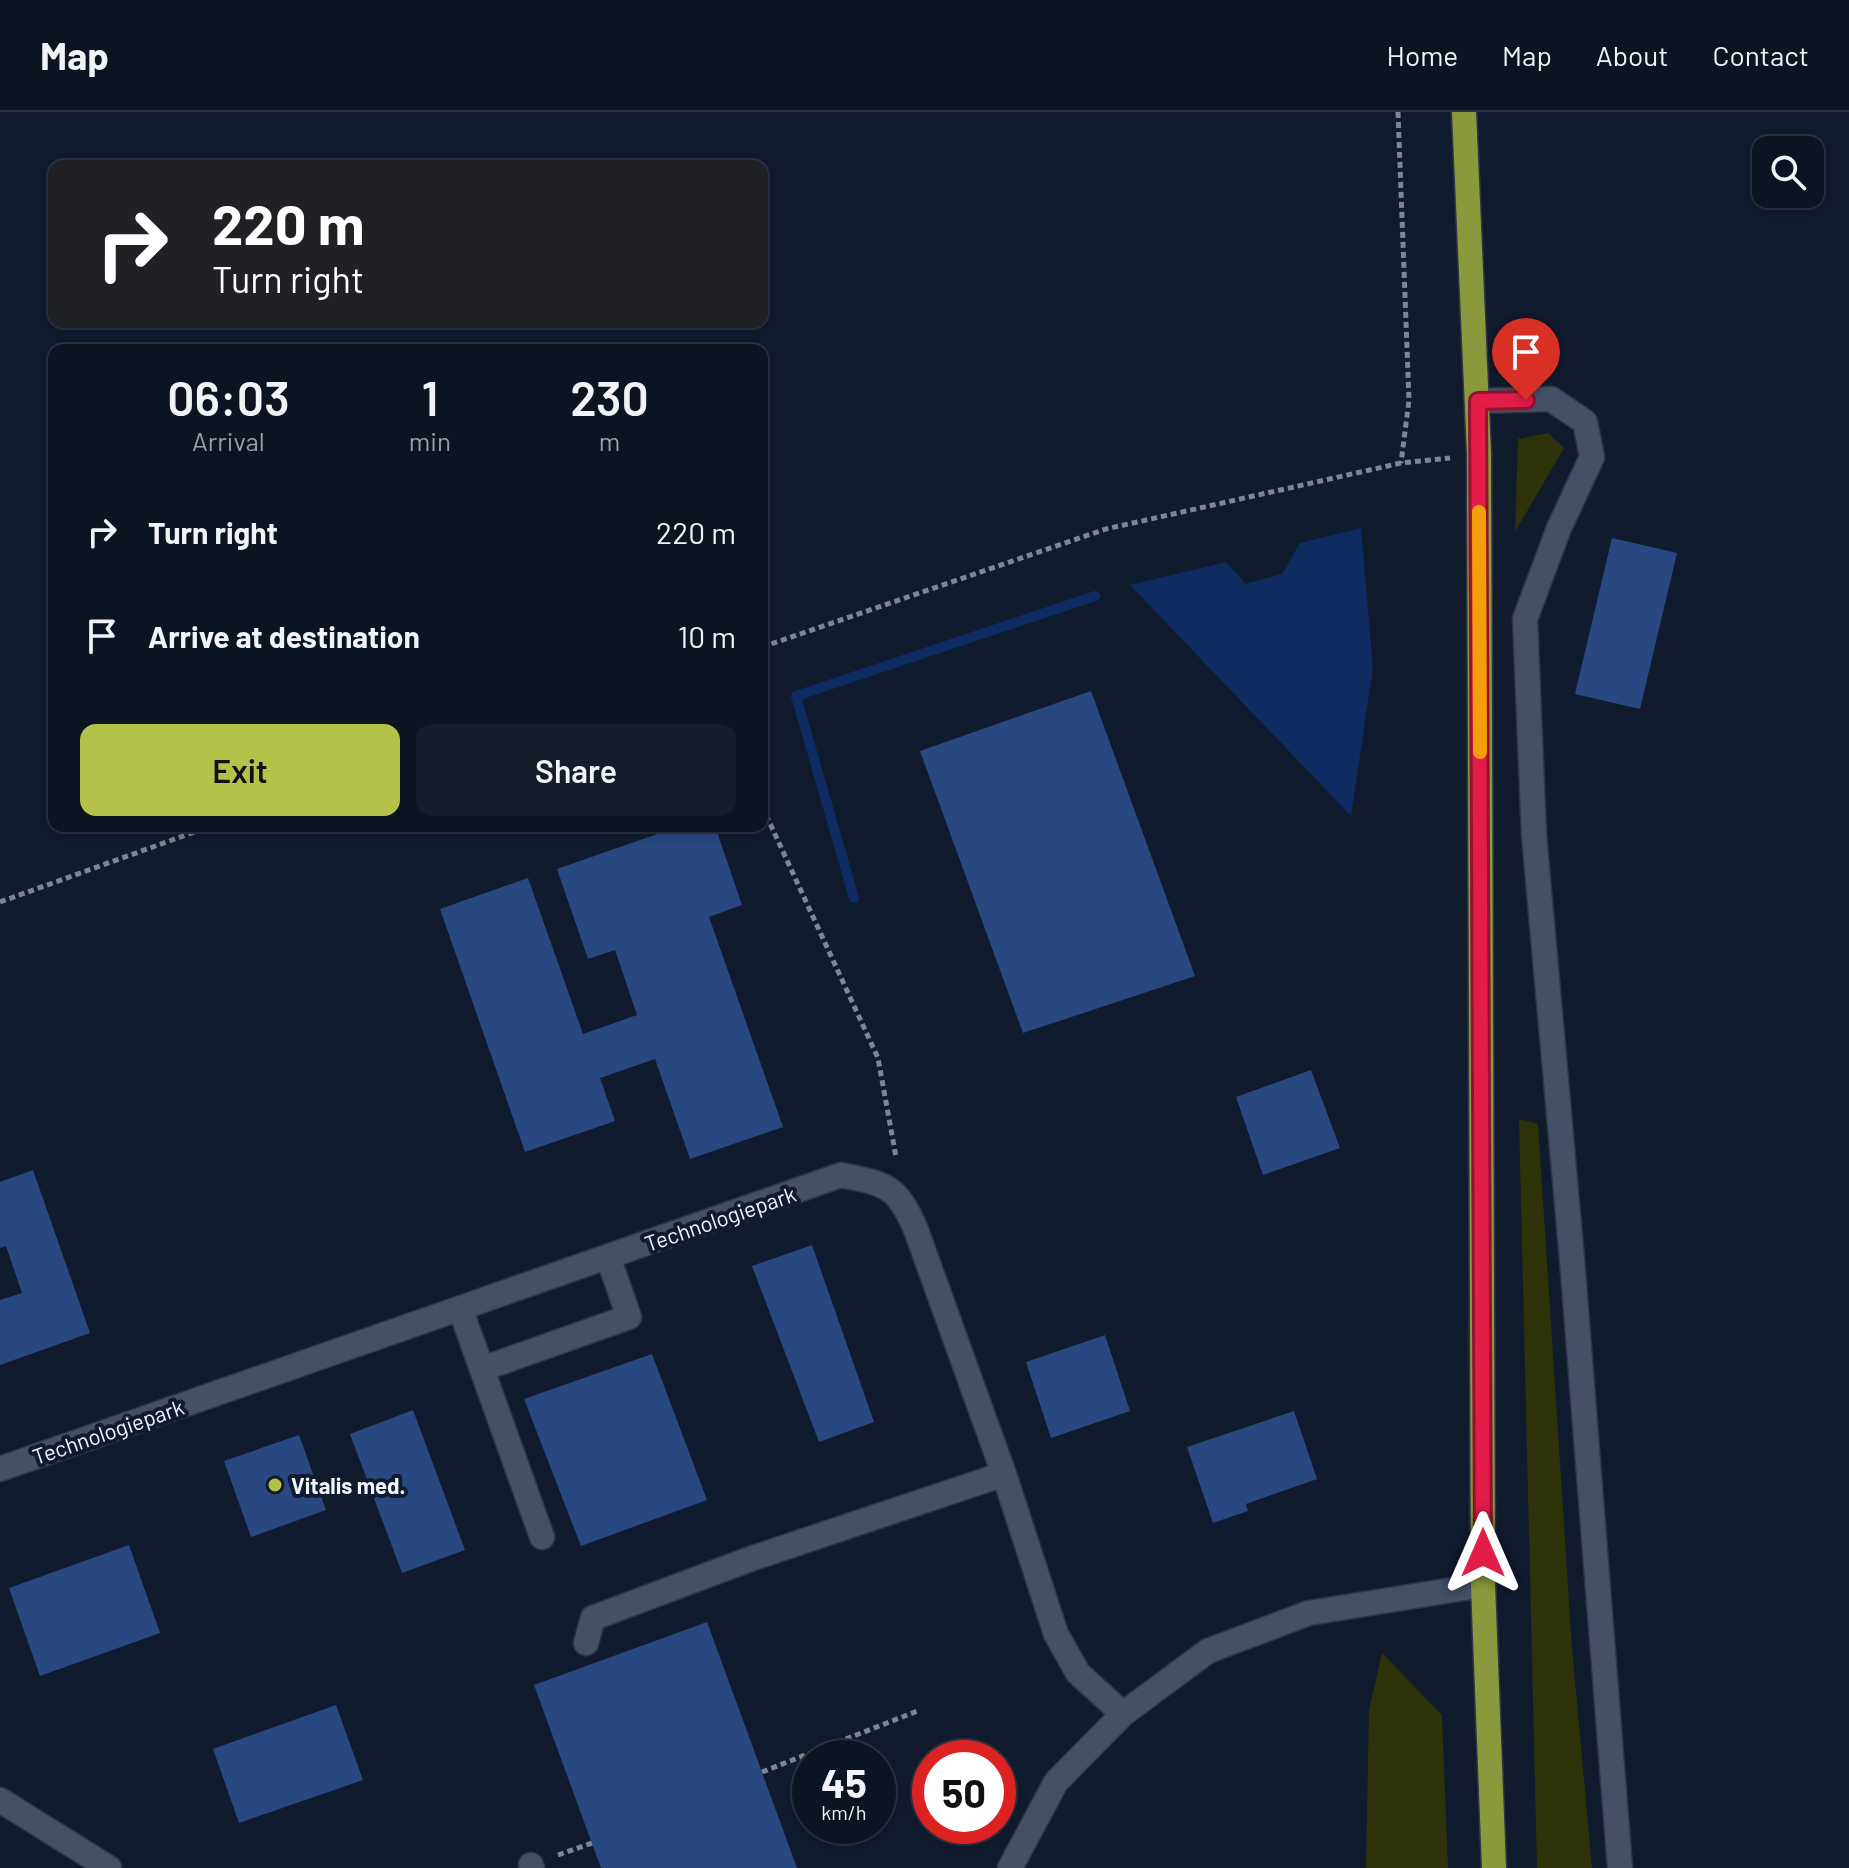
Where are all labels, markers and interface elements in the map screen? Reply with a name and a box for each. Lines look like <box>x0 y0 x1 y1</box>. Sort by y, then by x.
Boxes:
text: Map <box>40 32 109 78</box>
text: Home <box>1387 38 1458 72</box>
text: Map <box>1502 38 1552 72</box>
text: About <box>1596 38 1668 72</box>
text: Contact <box>1712 38 1809 72</box>
map controls <box>1752 136 1824 208</box>
button: search <box>1752 136 1824 208</box>
text: 220 m <box>212 189 365 256</box>
icon: right <box>80 192 184 296</box>
text: Turn right <box>212 257 364 300</box>
pin <box>1492 318 1560 400</box>
icon: arrive <box>1504 330 1548 374</box>
text: 06:03 <box>167 368 290 426</box>
text: 1 <box>421 368 438 426</box>
text: 230 <box>570 368 649 426</box>
text: Arrival <box>192 425 265 456</box>
text: min <box>409 425 451 456</box>
text: m <box>599 425 620 456</box>
icon: right <box>80 510 124 554</box>
text: Turn right <box>148 514 278 550</box>
text: 220 m <box>656 514 736 550</box>
icon: arrive <box>80 614 124 658</box>
text: Arrive at destination <box>148 618 420 654</box>
text: 10 m <box>678 618 736 654</box>
button: Exit <box>80 724 400 816</box>
button: Share <box>416 724 736 816</box>
street label: Technologiepark <box>641 1180 799 1256</box>
street label: Technologiepark <box>29 1393 187 1469</box>
place label: Vitalis med. <box>291 1472 405 1498</box>
marker: Vitalis med. <box>266 1476 284 1494</box>
position arrow <box>1441 1511 1525 1595</box>
speed limit sign: 50 <box>912 1740 1016 1844</box>
text: 45 <box>821 1758 867 1806</box>
text: km/h <box>821 1800 867 1824</box>

